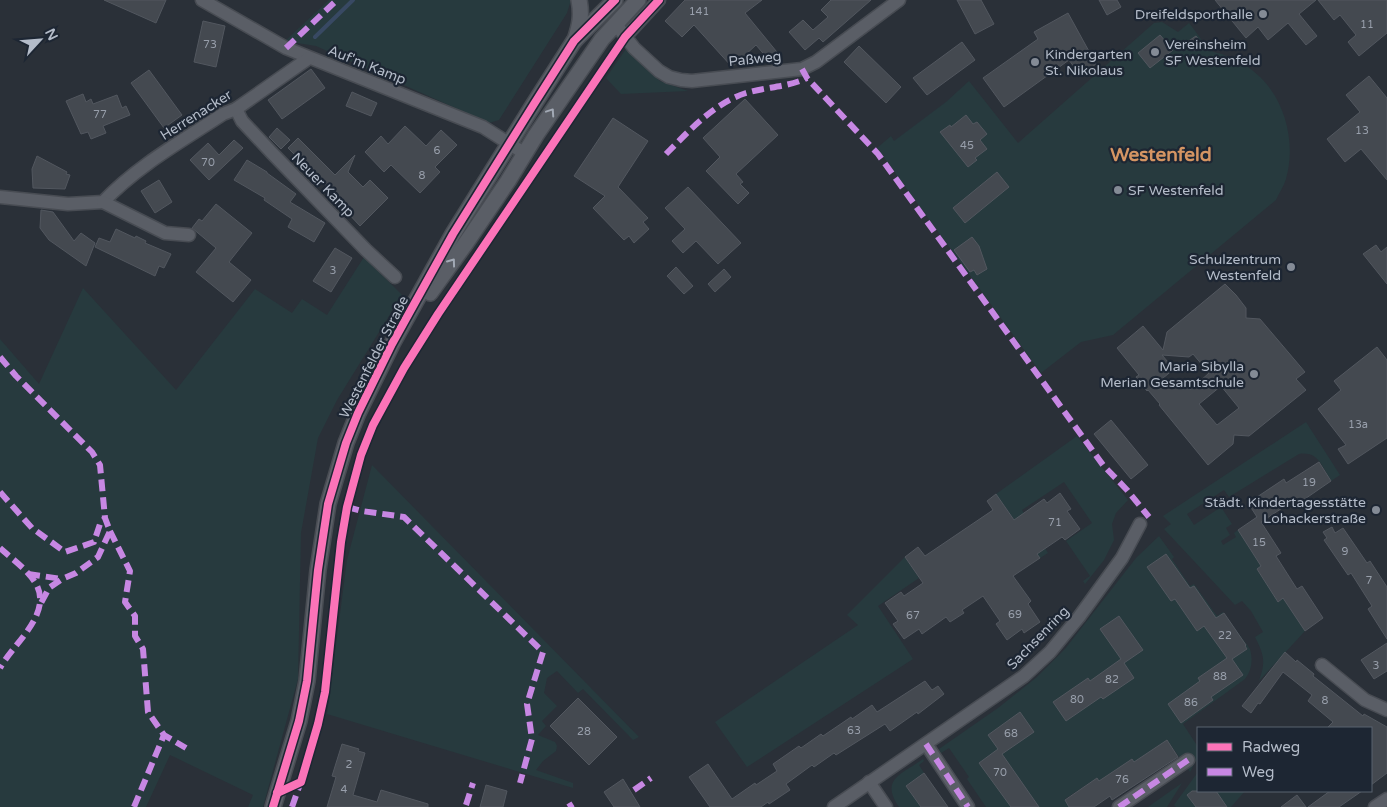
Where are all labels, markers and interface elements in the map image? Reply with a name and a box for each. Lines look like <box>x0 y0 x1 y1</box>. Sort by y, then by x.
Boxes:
house number: 141 <box>689 5 709 18</box>
place label: Dreifeldsporthalle <box>1135 6 1253 23</box>
marker: Dreifeldsporthalle <box>1257 8 1269 20</box>
north arrow <box>15 15 65 65</box>
house number: 11 <box>1360 18 1374 31</box>
text: N <box>41 26 61 43</box>
place label: Vereinsheim SF Westenfeld <box>1165 36 1261 69</box>
house number: 73 <box>203 38 217 51</box>
street label: Auf'm Kamp <box>325 42 409 88</box>
place label: Kindergarten St. Nikolaus <box>1045 46 1132 79</box>
marker: Vereinsheim SF Westenfeld <box>1149 46 1161 58</box>
street label: Paßweg <box>728 48 782 70</box>
marker: Kindergarten St. Nikolaus <box>1029 56 1041 68</box>
street label: Herrenacker <box>157 86 236 144</box>
house number: 77 <box>93 108 107 121</box>
one-way arrow <box>545 108 554 118</box>
house number: 13 <box>1355 124 1369 137</box>
house number: 45 <box>960 139 974 152</box>
house number: 6 <box>434 144 441 157</box>
district label: Westenfeld <box>1110 144 1212 166</box>
street label: Neuer Kamp <box>288 149 358 221</box>
house number: 70 <box>201 156 215 169</box>
house number: 8 <box>419 169 426 182</box>
place label: SF Westenfeld <box>1128 182 1224 199</box>
marker: SF Westenfeld <box>1112 184 1124 196</box>
place label: Schulzentrum Westenfeld <box>1189 251 1281 284</box>
one-way arrow <box>446 258 455 268</box>
marker: Schulzentrum Westenfeld <box>1285 261 1297 273</box>
house number: 3 <box>330 264 337 277</box>
street label: Westenfelder Straße <box>336 293 412 421</box>
place label: Maria Sibylla Merian Gesamtschule <box>1100 358 1244 391</box>
marker: Maria Sibylla Merian Gesamtschule <box>1248 368 1260 380</box>
house number: 13a <box>1348 418 1368 431</box>
house number: 19 <box>1302 476 1316 489</box>
place label: Städt. Kindertagesstätte Lohackerstraße <box>1205 494 1366 527</box>
marker: Städt. Kindertagesstätte Lohackerstraße <box>1370 504 1382 516</box>
house number: 71 <box>1048 516 1062 529</box>
house number: 15 <box>1252 536 1266 549</box>
house number: 9 <box>1342 545 1349 558</box>
house number: 7 <box>1366 574 1373 587</box>
street label: Sachsenring <box>1003 603 1073 673</box>
house number: 69 <box>1008 608 1022 621</box>
house number: 67 <box>906 609 920 622</box>
house number: 22 <box>1218 629 1232 642</box>
house number: 3 <box>1373 659 1380 672</box>
house number: 88 <box>1213 670 1227 683</box>
house number: 82 <box>1105 673 1119 686</box>
house number: 80 <box>1070 693 1084 706</box>
house number: 8 <box>1322 694 1329 707</box>
house number: 86 <box>1184 696 1198 709</box>
house number: 63 <box>847 724 861 737</box>
house number: 28 <box>577 725 591 738</box>
house number: 68 <box>1004 727 1018 740</box>
legend <box>1197 727 1372 792</box>
text: Radweg <box>1242 738 1300 756</box>
house number: 2 <box>346 758 353 771</box>
text: Weg <box>1242 763 1274 781</box>
house number: 70 <box>993 766 1007 779</box>
house number: 76 <box>1115 773 1129 786</box>
house number: 4 <box>341 783 348 796</box>

